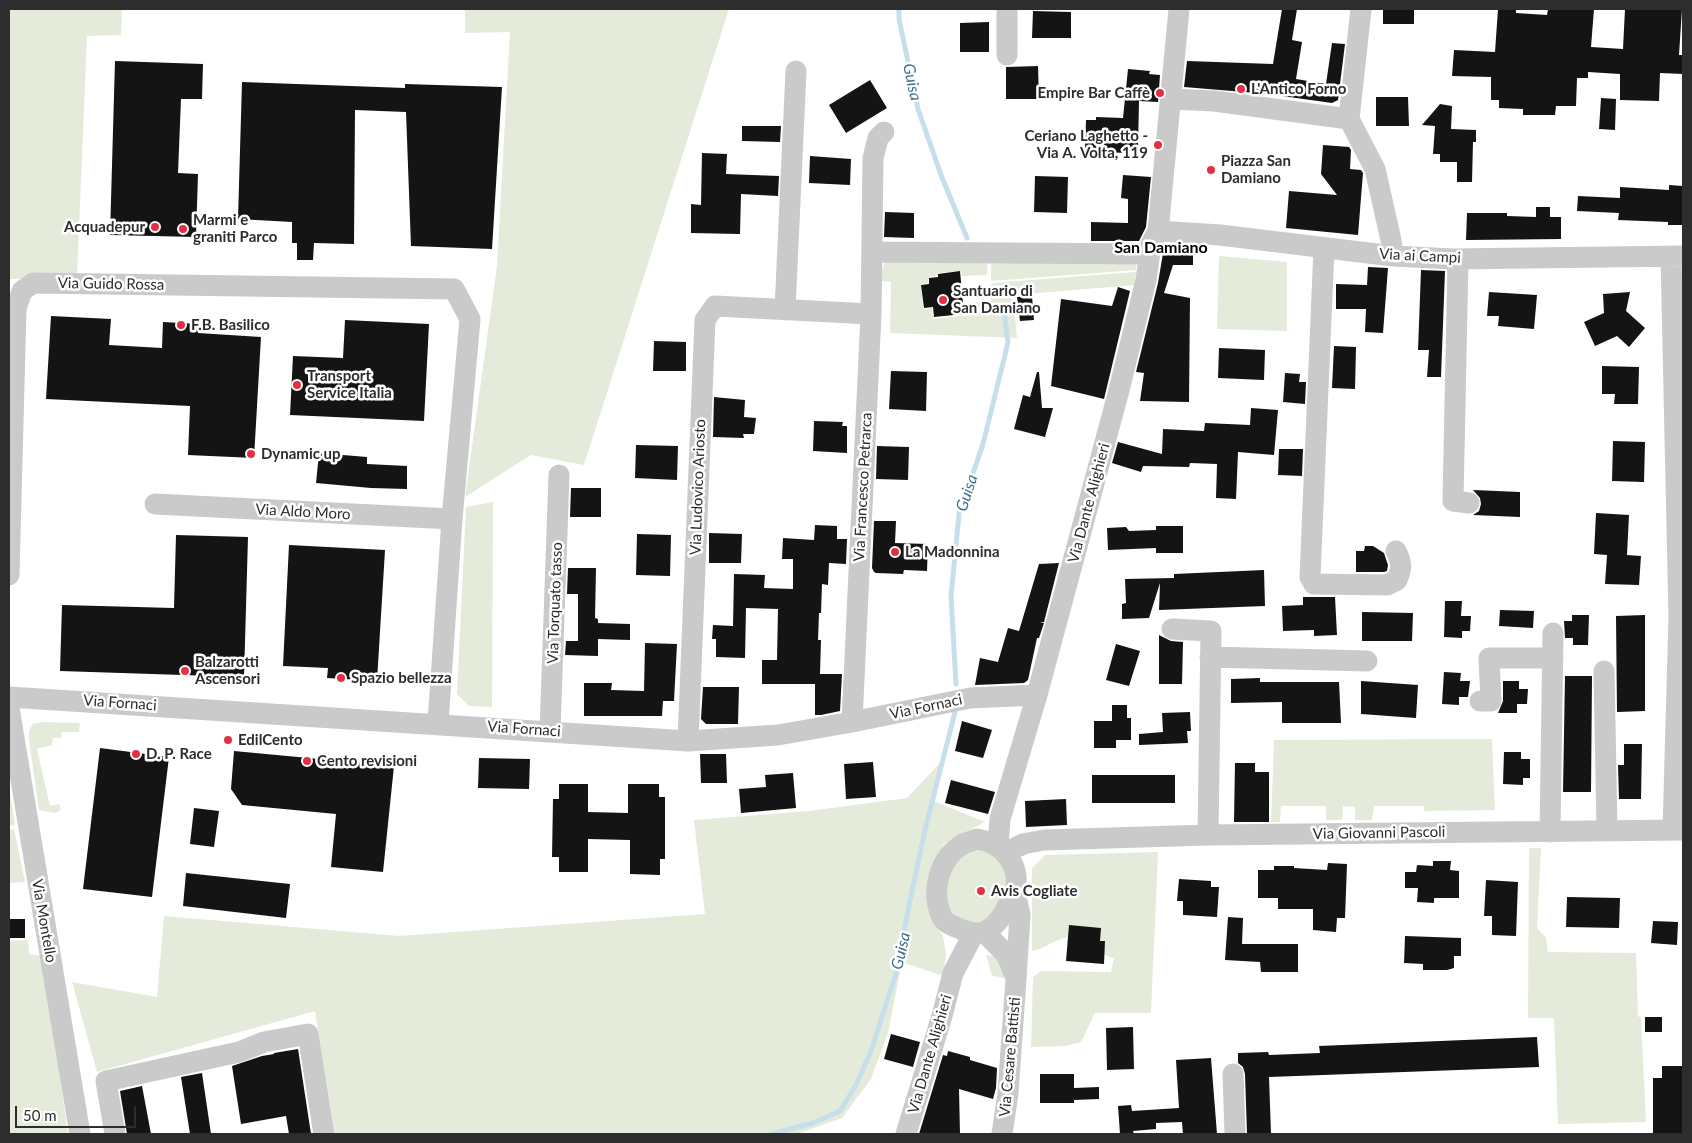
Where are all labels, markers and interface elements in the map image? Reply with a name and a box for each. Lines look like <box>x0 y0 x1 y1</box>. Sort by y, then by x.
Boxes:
water label: Guisa <box>899 62 925 102</box>
place label: L'Antico Forno <box>1251 80 1346 98</box>
marker: L'Antico Forno <box>1235 83 1247 95</box>
place label: Empire Bar Caffè <box>1038 84 1150 102</box>
marker: Empire Bar Caffè <box>1154 87 1166 99</box>
place label: Ceriano Laghetto - Via A. Volta, 119 <box>1024 127 1148 162</box>
marker: Ceriano Laghetto - Via A. Volta, 119 <box>1152 139 1164 151</box>
place label: Piazza San Damiano <box>1221 152 1291 187</box>
marker: Piazza San Damiano <box>1205 164 1217 176</box>
place label: Marmi e graniti Parco <box>193 211 277 246</box>
place label: Acquadepur <box>64 218 145 236</box>
marker: Acquadepur <box>149 221 161 233</box>
marker: Marmi e graniti Parco <box>177 223 189 235</box>
district label: San Damiano <box>1114 238 1208 258</box>
street label: Via ai Campi <box>1379 245 1461 267</box>
street label: Via Guido Rossa <box>58 274 164 294</box>
place label: Santuario di San Damiano <box>953 282 1041 317</box>
marker: Santuario di San Damiano <box>937 294 949 306</box>
place label: F.B. Basilico <box>191 316 270 334</box>
marker: F.B. Basilico <box>175 319 187 331</box>
place label: Transport Service Italia <box>307 367 392 402</box>
marker: Transport Service Italia <box>291 379 303 391</box>
street label: Via Francesco Petrarca <box>850 412 876 562</box>
street label: Via Ludovico Ariosto <box>687 419 709 555</box>
street label: Via Dante Alighieri <box>1064 441 1114 565</box>
place label: Dynamic up <box>261 445 341 463</box>
marker: Dynamic up <box>245 448 257 460</box>
water label: Guisa <box>952 472 982 514</box>
street label: Via Aldo Moro <box>255 501 351 523</box>
street label: Via Torquato tasso <box>544 542 566 664</box>
place label: La Madonnina <box>905 543 1000 561</box>
marker: La Madonnina <box>889 546 901 558</box>
place label: Balzarotti Ascensori <box>195 653 260 688</box>
marker: Balzarotti Ascensori <box>179 665 191 677</box>
place label: Spazio bellezza <box>351 669 452 687</box>
marker: Spazio bellezza <box>335 672 347 684</box>
street label: Via Fornaci <box>83 691 157 715</box>
street label: Via Fornaci <box>888 691 964 723</box>
street label: Via Fornaci <box>487 717 561 741</box>
place label: EdilCento <box>238 731 303 749</box>
marker: EdilCento <box>222 734 234 746</box>
place label: D. P. Race <box>146 745 212 763</box>
marker: D. P. Race <box>130 748 142 760</box>
place label: Cento revisioni <box>317 752 417 770</box>
marker: Cento revisioni <box>301 755 313 767</box>
street label: Via Giovanni Pascoli <box>1313 823 1445 843</box>
street label: Via Montello <box>28 878 60 964</box>
place label: Avis Cogliate <box>991 882 1078 900</box>
marker: Avis Cogliate <box>975 885 987 897</box>
water label: Guisa <box>887 931 915 971</box>
street label: Via Dante Alighieri <box>904 992 956 1116</box>
street label: Via Cesare Battisti <box>996 996 1024 1118</box>
scale bar <box>18 1096 139 1128</box>
text: 50 m <box>23 1106 57 1124</box>

